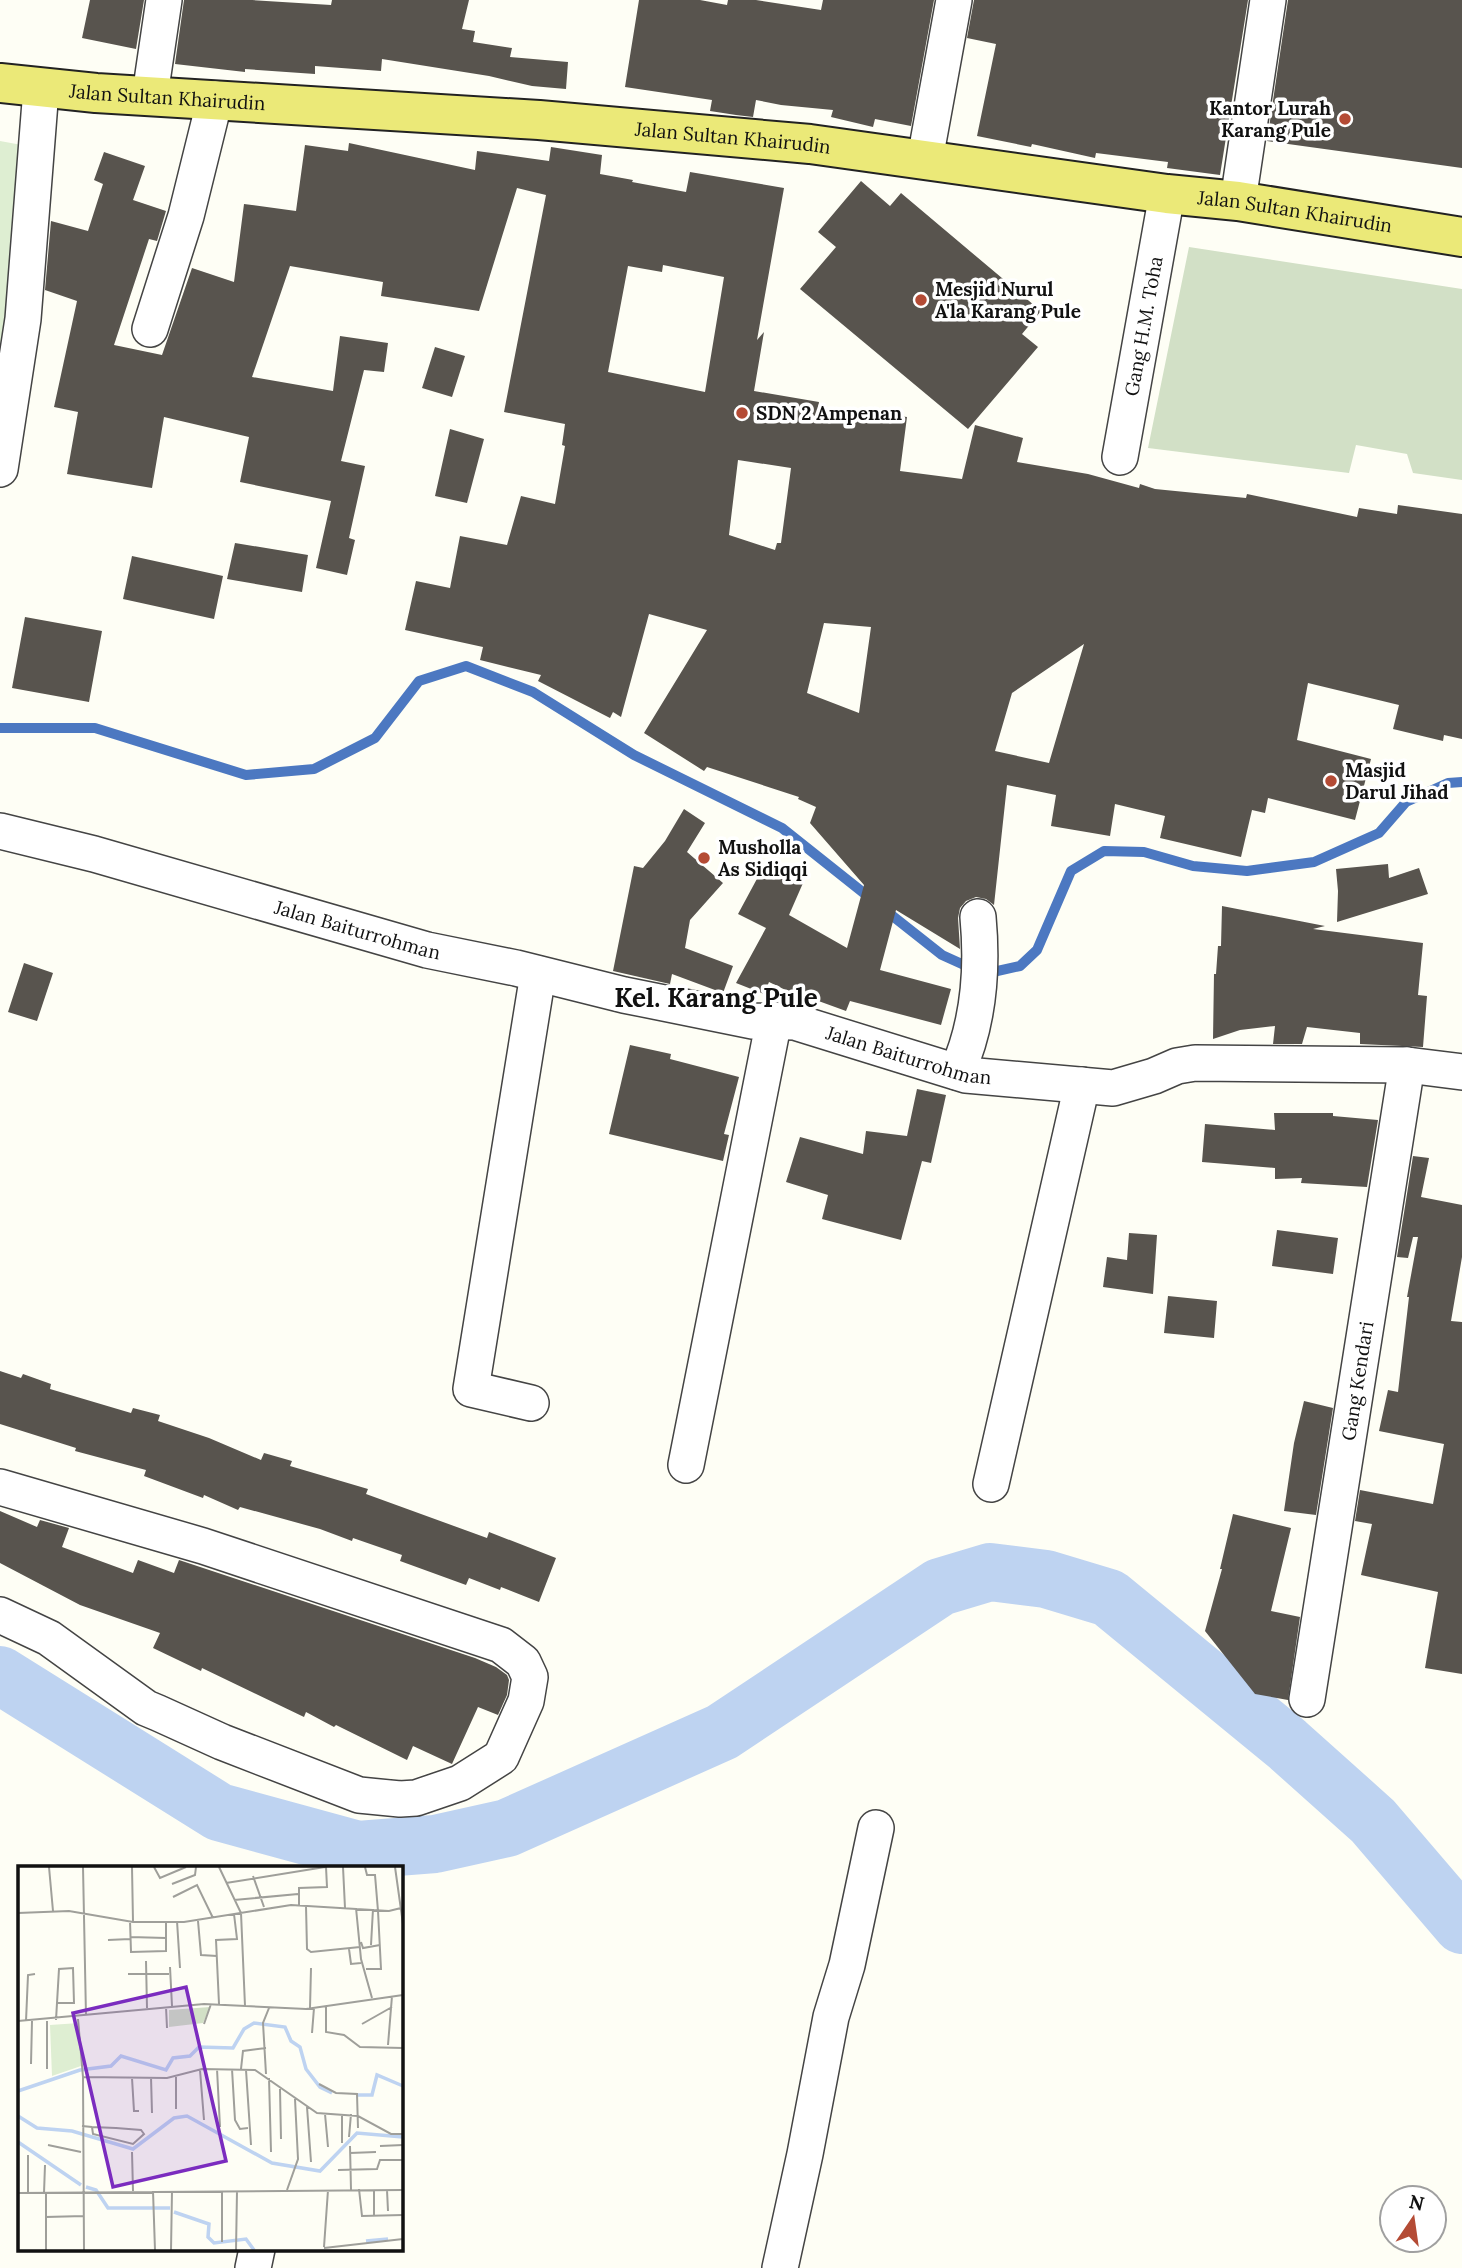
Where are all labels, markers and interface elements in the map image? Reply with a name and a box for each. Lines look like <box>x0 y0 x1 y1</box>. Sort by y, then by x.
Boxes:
street label: Jalan Sultan Khairudin <box>67 78 266 115</box>
place label: Kantor Lurah Karang Pule <box>1209 96 1331 142</box>
marker: Kantor Lurah Karang Pule <box>1337 111 1353 127</box>
street label: Jalan Sultan Khairudin <box>633 116 832 159</box>
street label: Jalan Sultan Khairudin <box>1196 185 1394 238</box>
street label: Gang H.M. Toha <box>1119 254 1168 398</box>
place label: Mesjid Nurul A'la Karang Pule <box>935 277 1081 323</box>
marker: Mesjid Nurul A'la Karang Pule <box>913 292 929 308</box>
place label: SDN 2 Ampenan <box>756 401 902 425</box>
marker: SDN 2 Ampenan <box>734 405 750 421</box>
place label: Masjid Darul Jihad <box>1345 758 1449 804</box>
marker: Masjid Darul Jihad <box>1323 773 1339 789</box>
place label: Musholla As Sidiqqi <box>718 835 808 881</box>
marker: Musholla As Sidiqqi <box>696 850 712 866</box>
street label: Jalan Baiturrohman <box>271 894 442 964</box>
district label: Kel. Karang Pule <box>614 981 818 1014</box>
street label: Jalan Baiturrohman <box>822 1020 993 1089</box>
street label: Gang Kendari <box>1336 1319 1378 1442</box>
inset map <box>18 1866 402 2250</box>
north arrow <box>1378 2184 1448 2254</box>
text: N <box>1407 2189 1427 2216</box>

